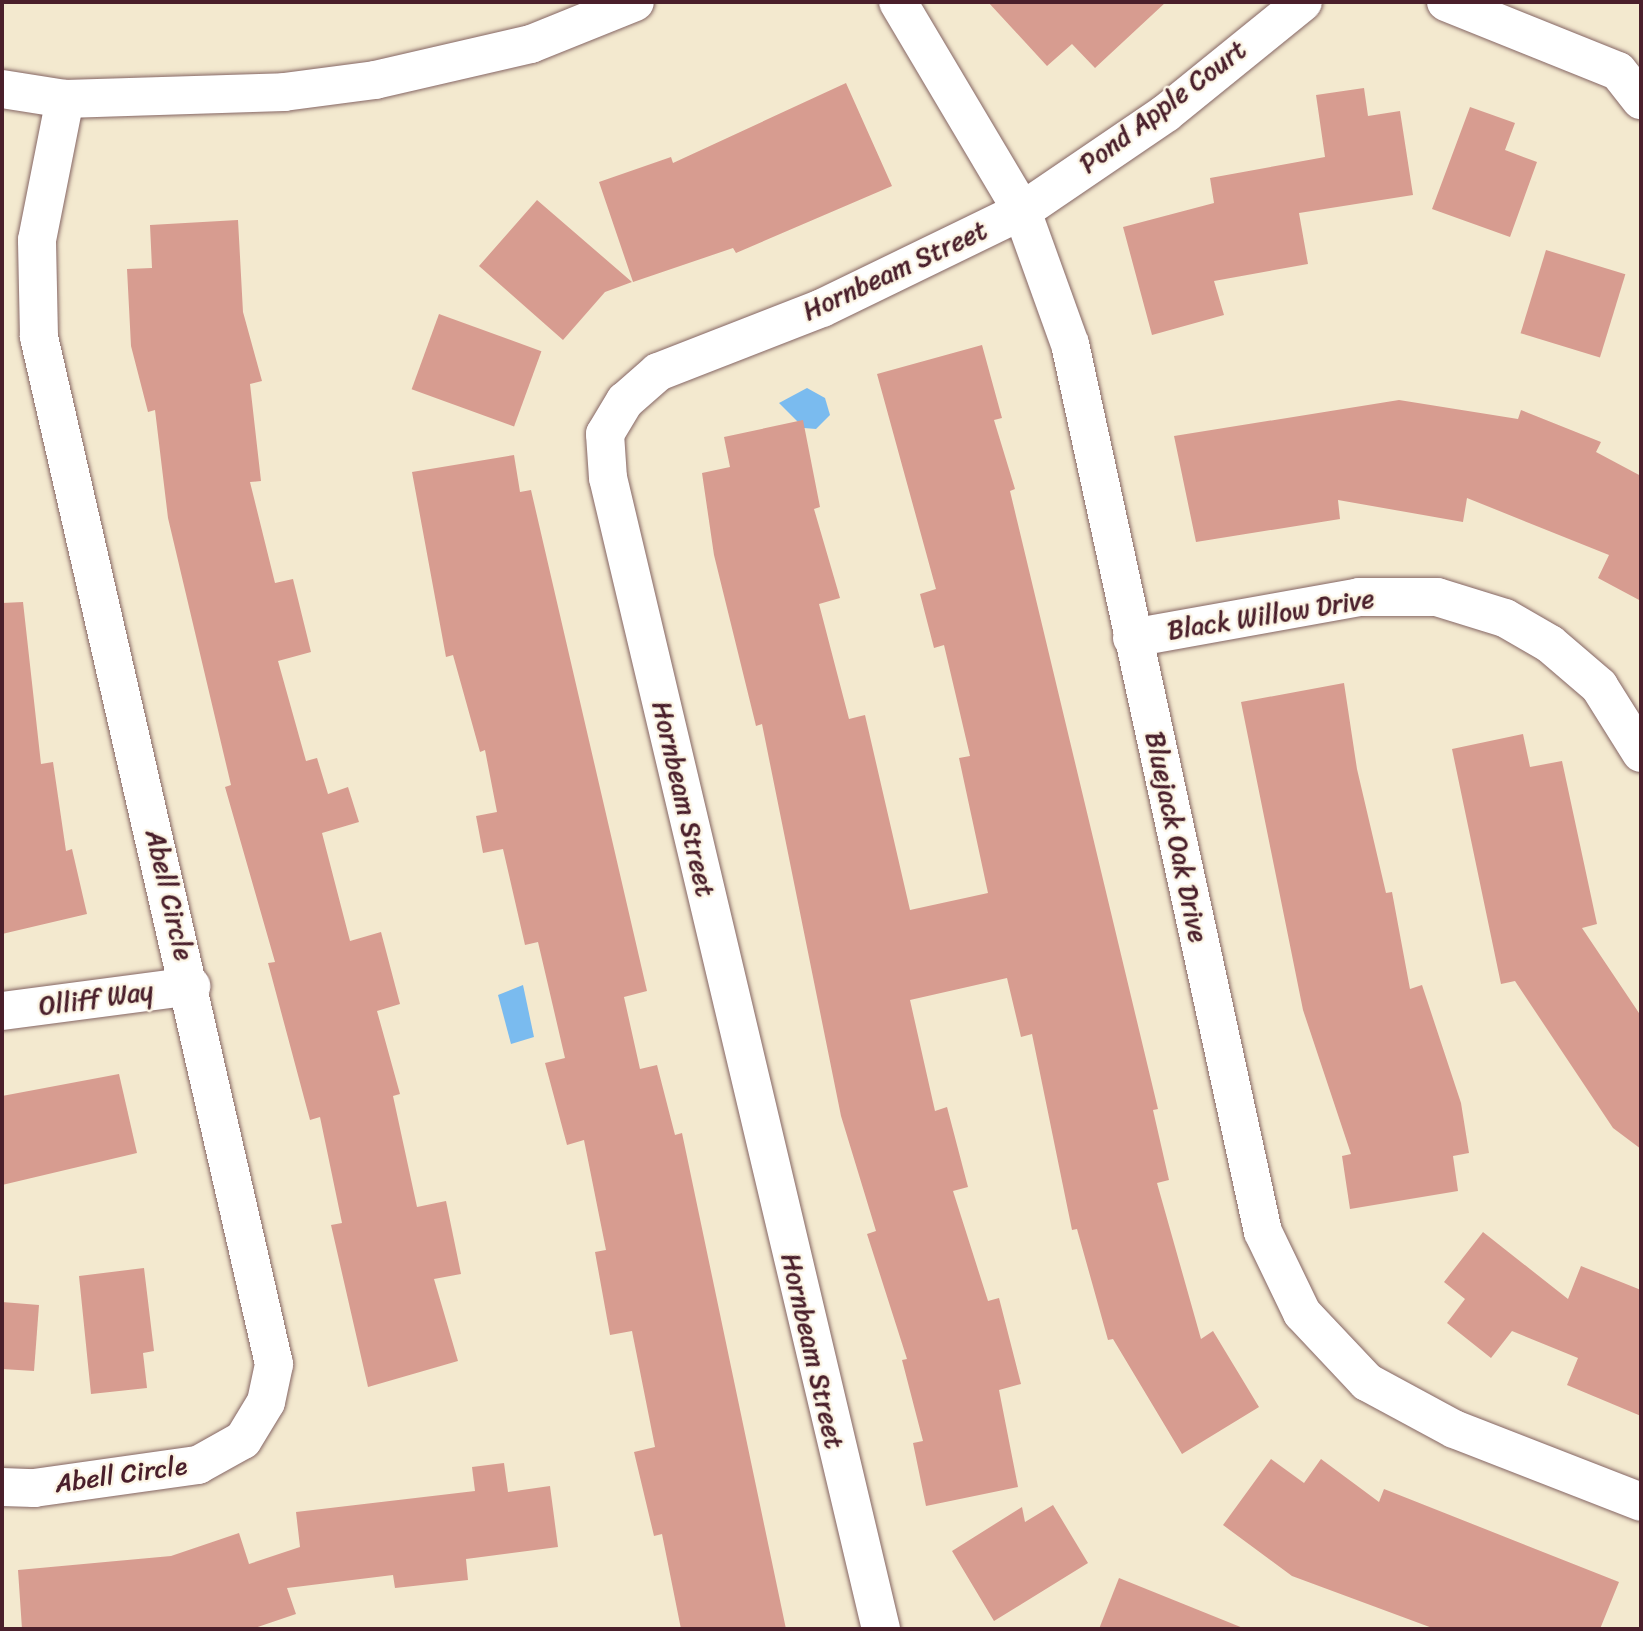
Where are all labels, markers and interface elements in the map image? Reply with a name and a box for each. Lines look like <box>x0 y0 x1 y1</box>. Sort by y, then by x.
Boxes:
street label: Pond Apple Court <box>1073 34 1253 180</box>
street label: Hornbeam Street <box>798 215 992 327</box>
street label: Black Willow Drive <box>1165 583 1377 647</box>
street label: Hornbeam Street <box>645 699 721 899</box>
street label: Bluejack Oak Drive <box>1138 728 1214 946</box>
street label: Abell Circle <box>139 826 199 964</box>
street label: Olliff Way <box>37 976 155 1022</box>
street label: Hornbeam Street <box>774 1251 850 1451</box>
street label: Abell Circle <box>52 1450 190 1500</box>

